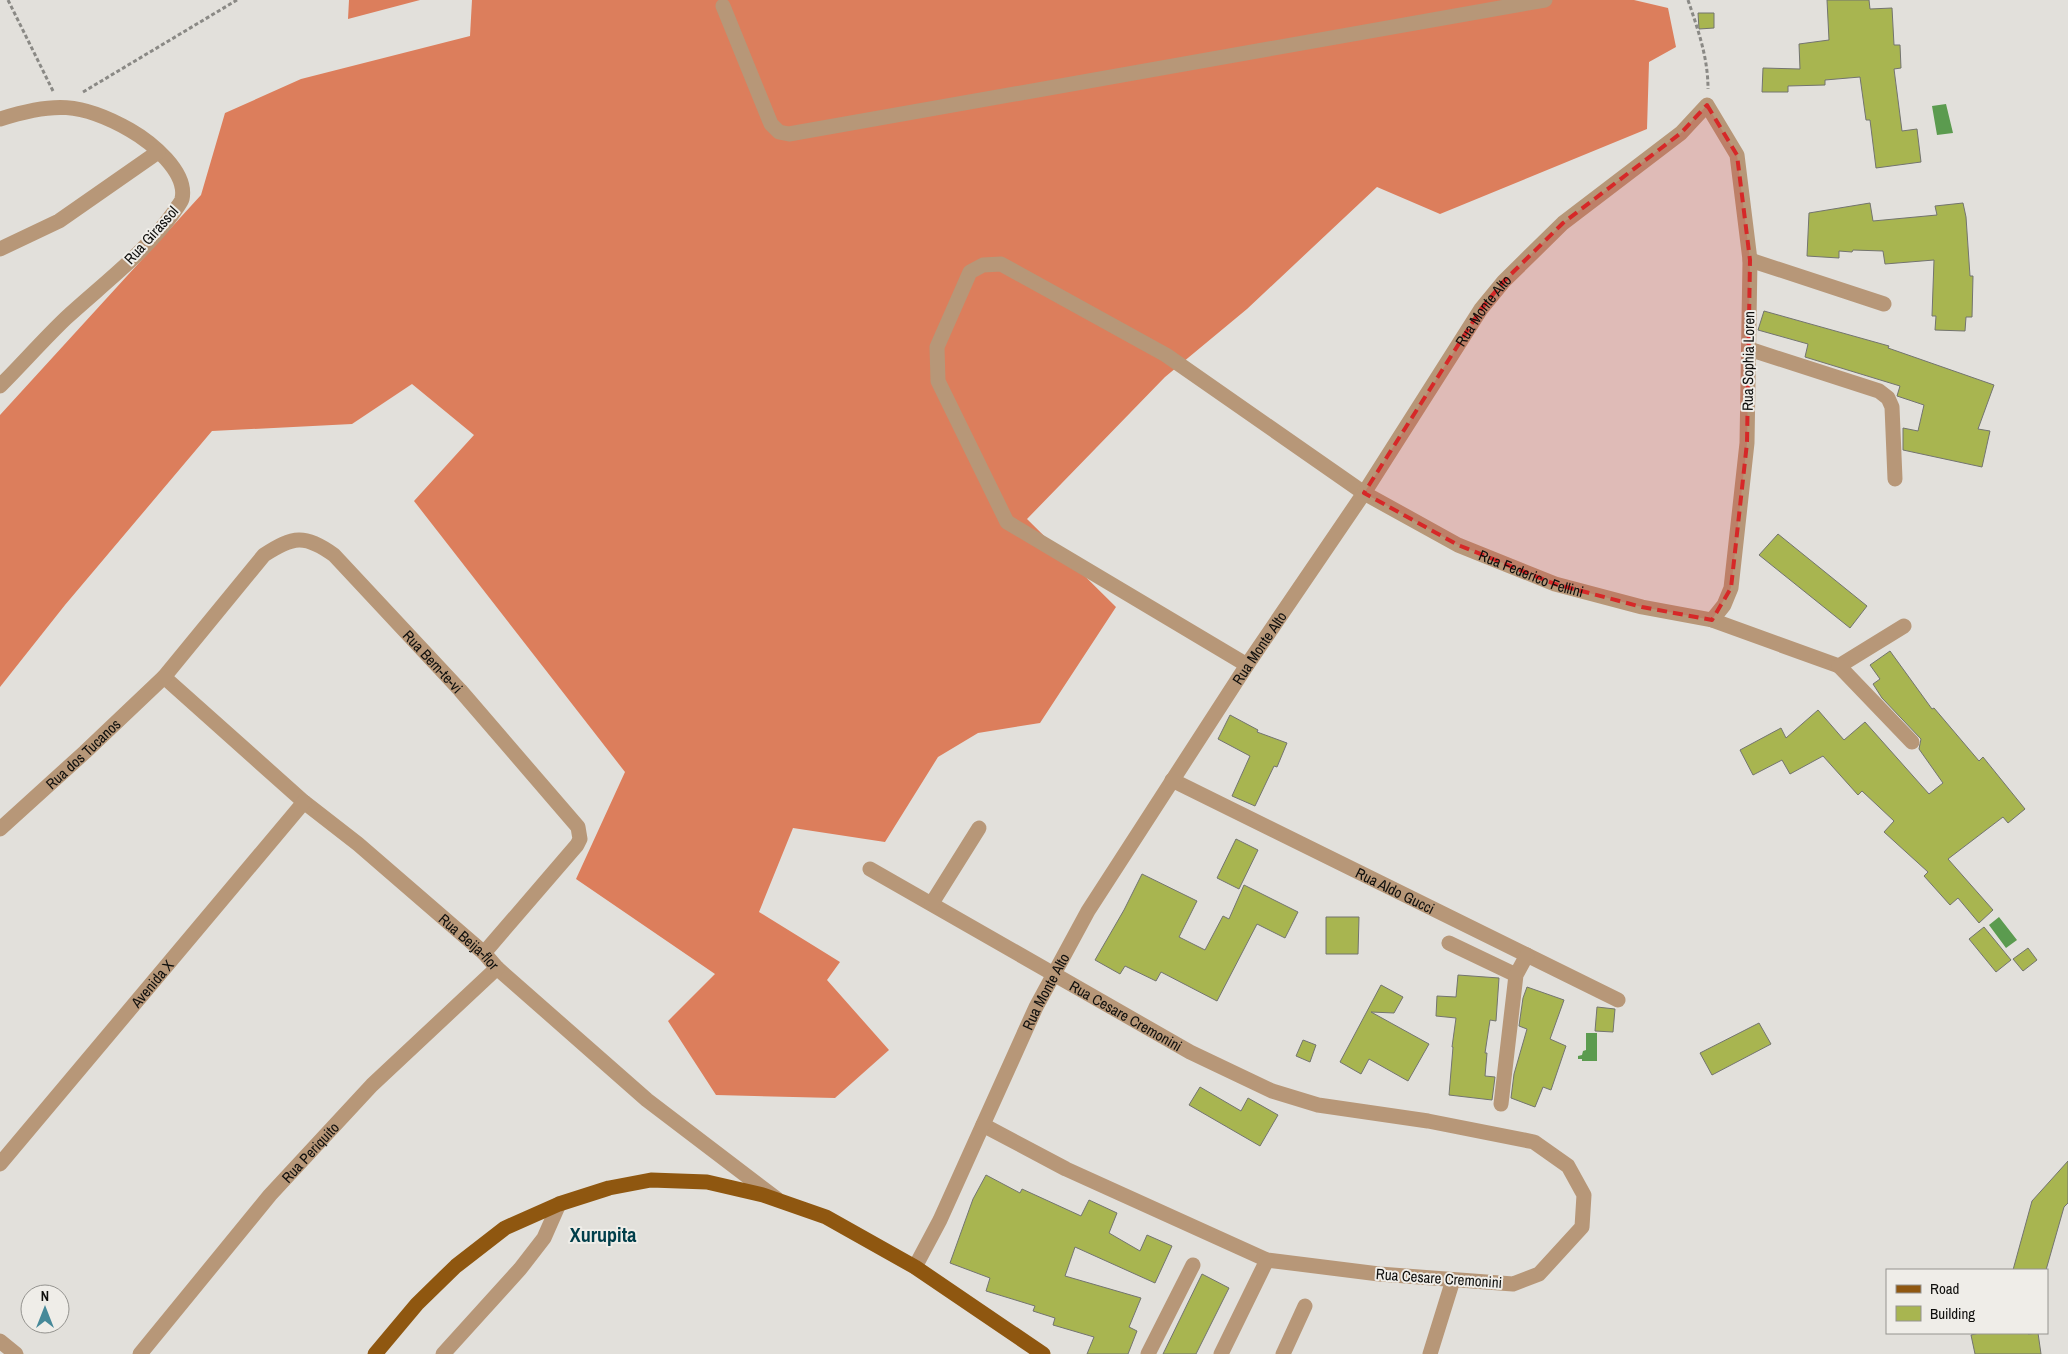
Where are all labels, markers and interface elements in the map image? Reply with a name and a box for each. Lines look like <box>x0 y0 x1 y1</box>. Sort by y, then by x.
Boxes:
street label: Rua Girassol <box>119 201 183 269</box>
street label: Rua Monte Alto <box>1450 269 1516 350</box>
street label: Rua Sophia Loren <box>1737 311 1759 411</box>
street label: Rua Federico Fellini <box>1476 544 1586 602</box>
street label: Rua Monte Alto <box>1227 607 1291 688</box>
street label: Rua Bem-te-vi <box>398 625 468 697</box>
street label: Rua dos Tucanos <box>41 713 125 794</box>
street label: Rua Aldo Gucci <box>1352 862 1438 918</box>
street label: Rua Beija-flor <box>435 908 504 974</box>
street label: Rua Monte Alto <box>1017 949 1074 1033</box>
street label: Avenida X <box>125 954 179 1012</box>
street label: Rua Cesare Cremonini <box>1066 975 1186 1056</box>
street label: Rua Periquito <box>276 1117 343 1187</box>
district label: Xurupita <box>570 1221 636 1248</box>
street label: Rua Cesare Cremonini <box>1375 1263 1503 1293</box>
legend <box>1886 1269 2048 1334</box>
text: Road <box>1930 1278 1959 1299</box>
north arrow <box>20 1284 70 1334</box>
text: N <box>41 1287 49 1305</box>
text: Building <box>1930 1303 1975 1324</box>

